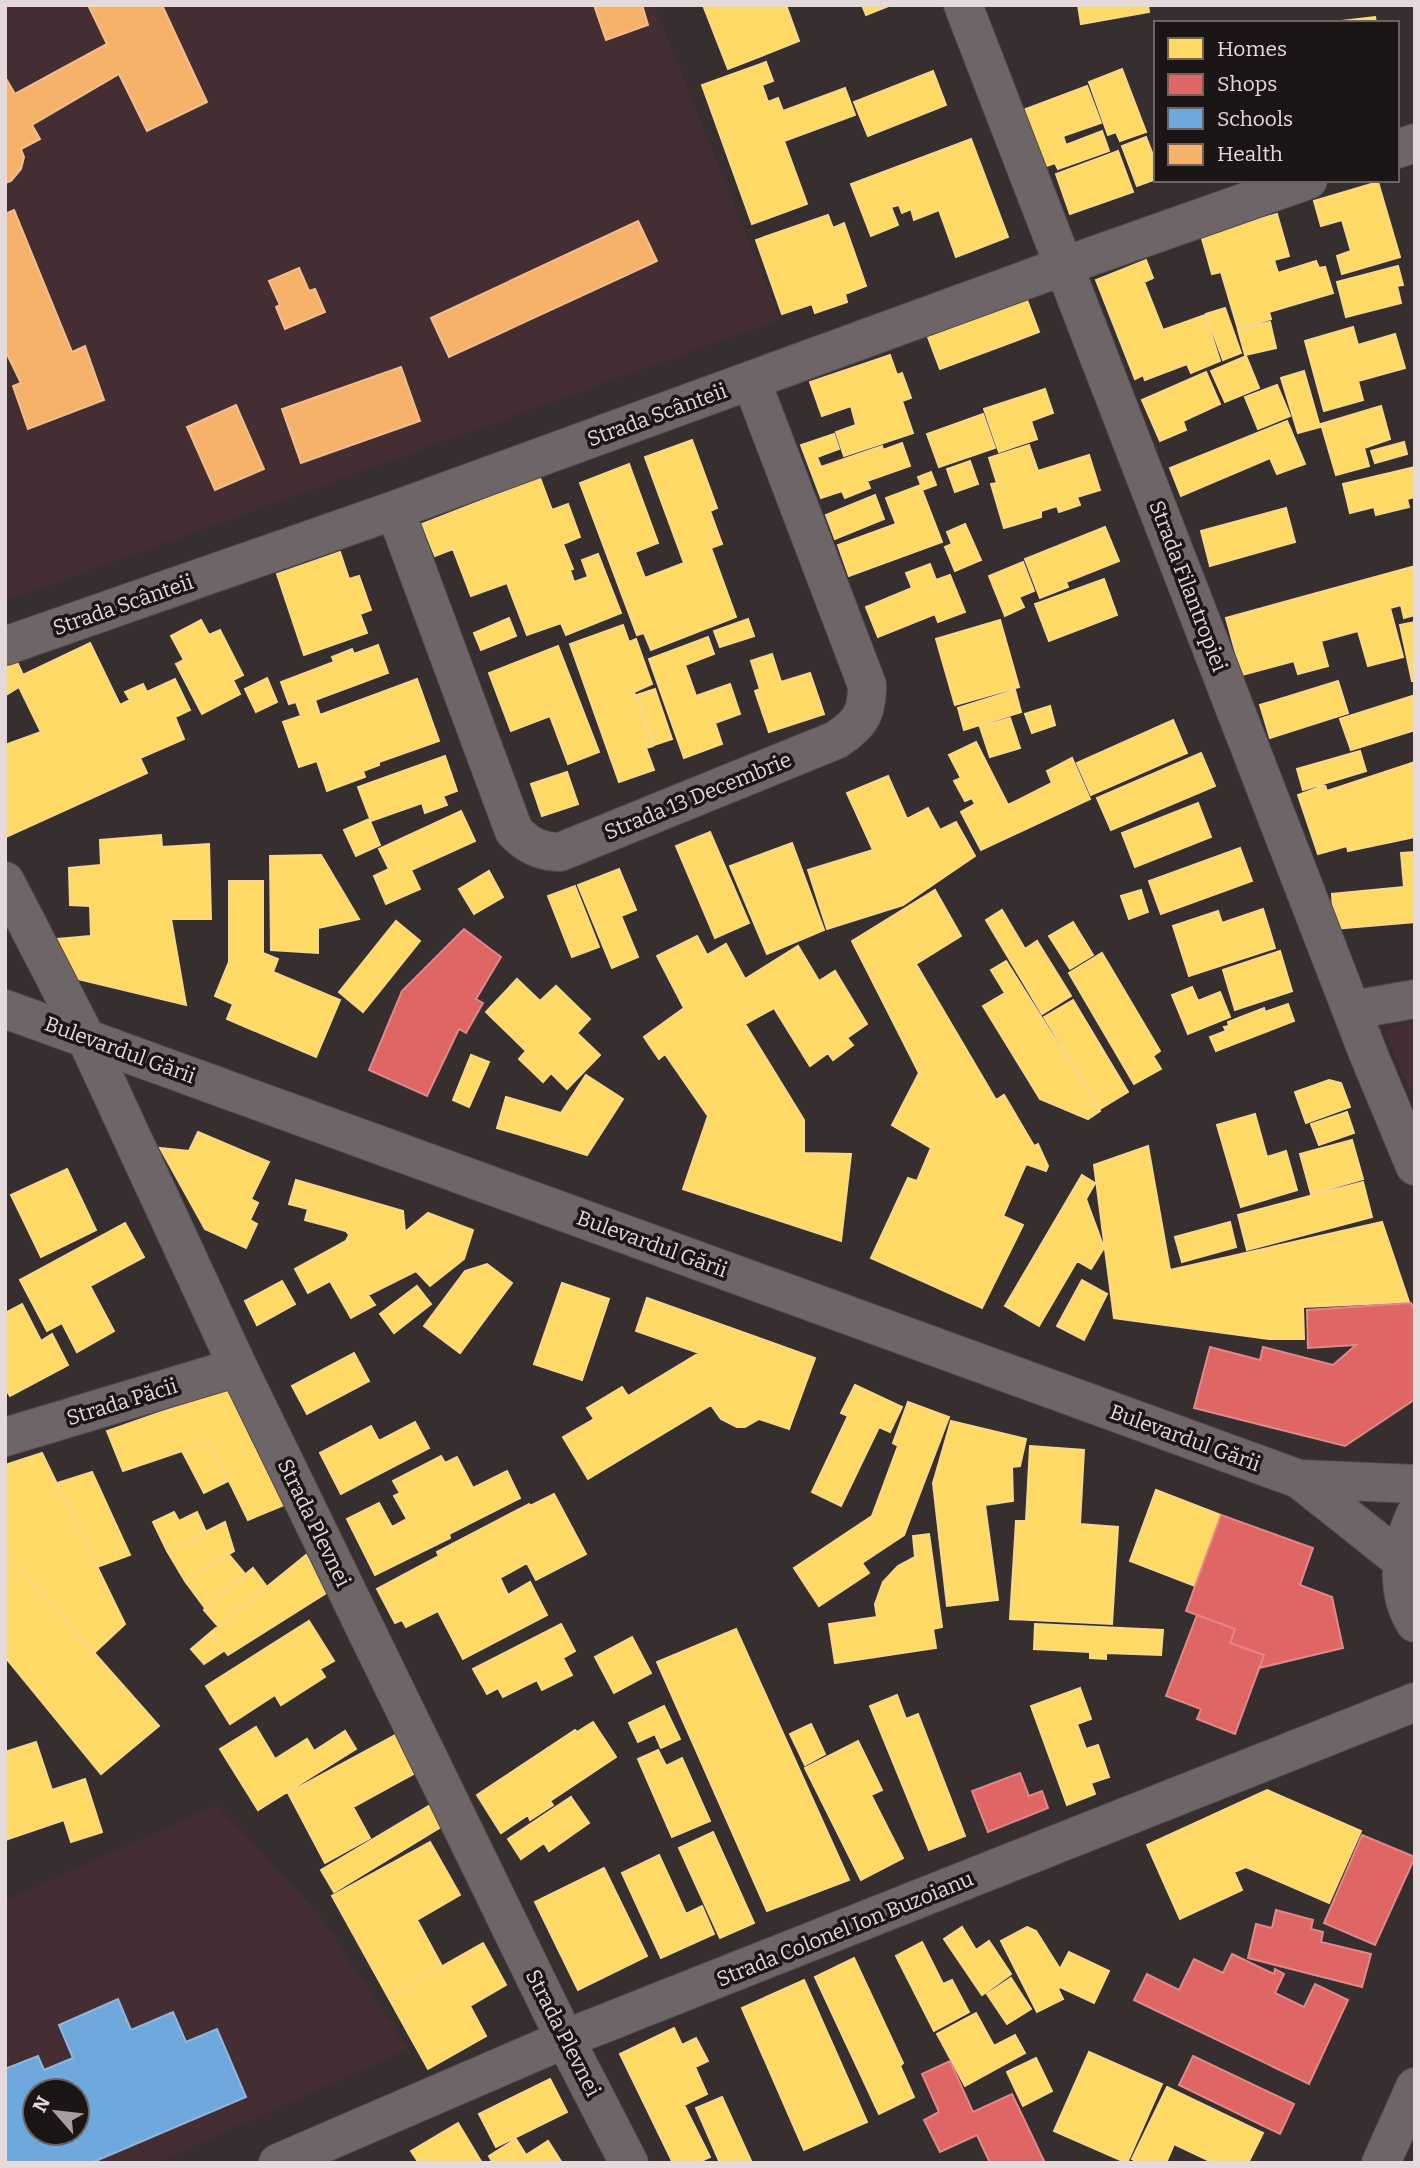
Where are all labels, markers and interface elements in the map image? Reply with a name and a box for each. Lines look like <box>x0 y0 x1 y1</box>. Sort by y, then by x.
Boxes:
legend <box>1154 21 1399 182</box>
text: Homes <box>1217 36 1287 62</box>
text: Shops <box>1217 71 1277 97</box>
text: Schools <box>1217 106 1293 132</box>
text: Health <box>1217 141 1283 167</box>
street label: Strada Scânteii <box>584 378 730 452</box>
street label: Strada Filantropiei <box>1143 497 1233 675</box>
street label: Strada Scânteii <box>49 569 197 641</box>
street label: Strada 13 Decembrie <box>600 747 796 845</box>
street label: Bulevardul Gării <box>41 1011 199 1089</box>
street label: Bulevardul Gării <box>573 1205 731 1283</box>
street label: Strada Păcii <box>63 1373 181 1431</box>
street label: Bulevardul Gării <box>1106 1399 1264 1477</box>
street label: Strada Plevnei <box>272 1455 356 1591</box>
street label: Strada Colonel Ion Buzoianu <box>713 1866 977 1992</box>
street label: Strada Plevnei <box>520 1965 606 2101</box>
north arrow <box>21 2077 91 2147</box>
text: N <box>28 2092 55 2116</box>

